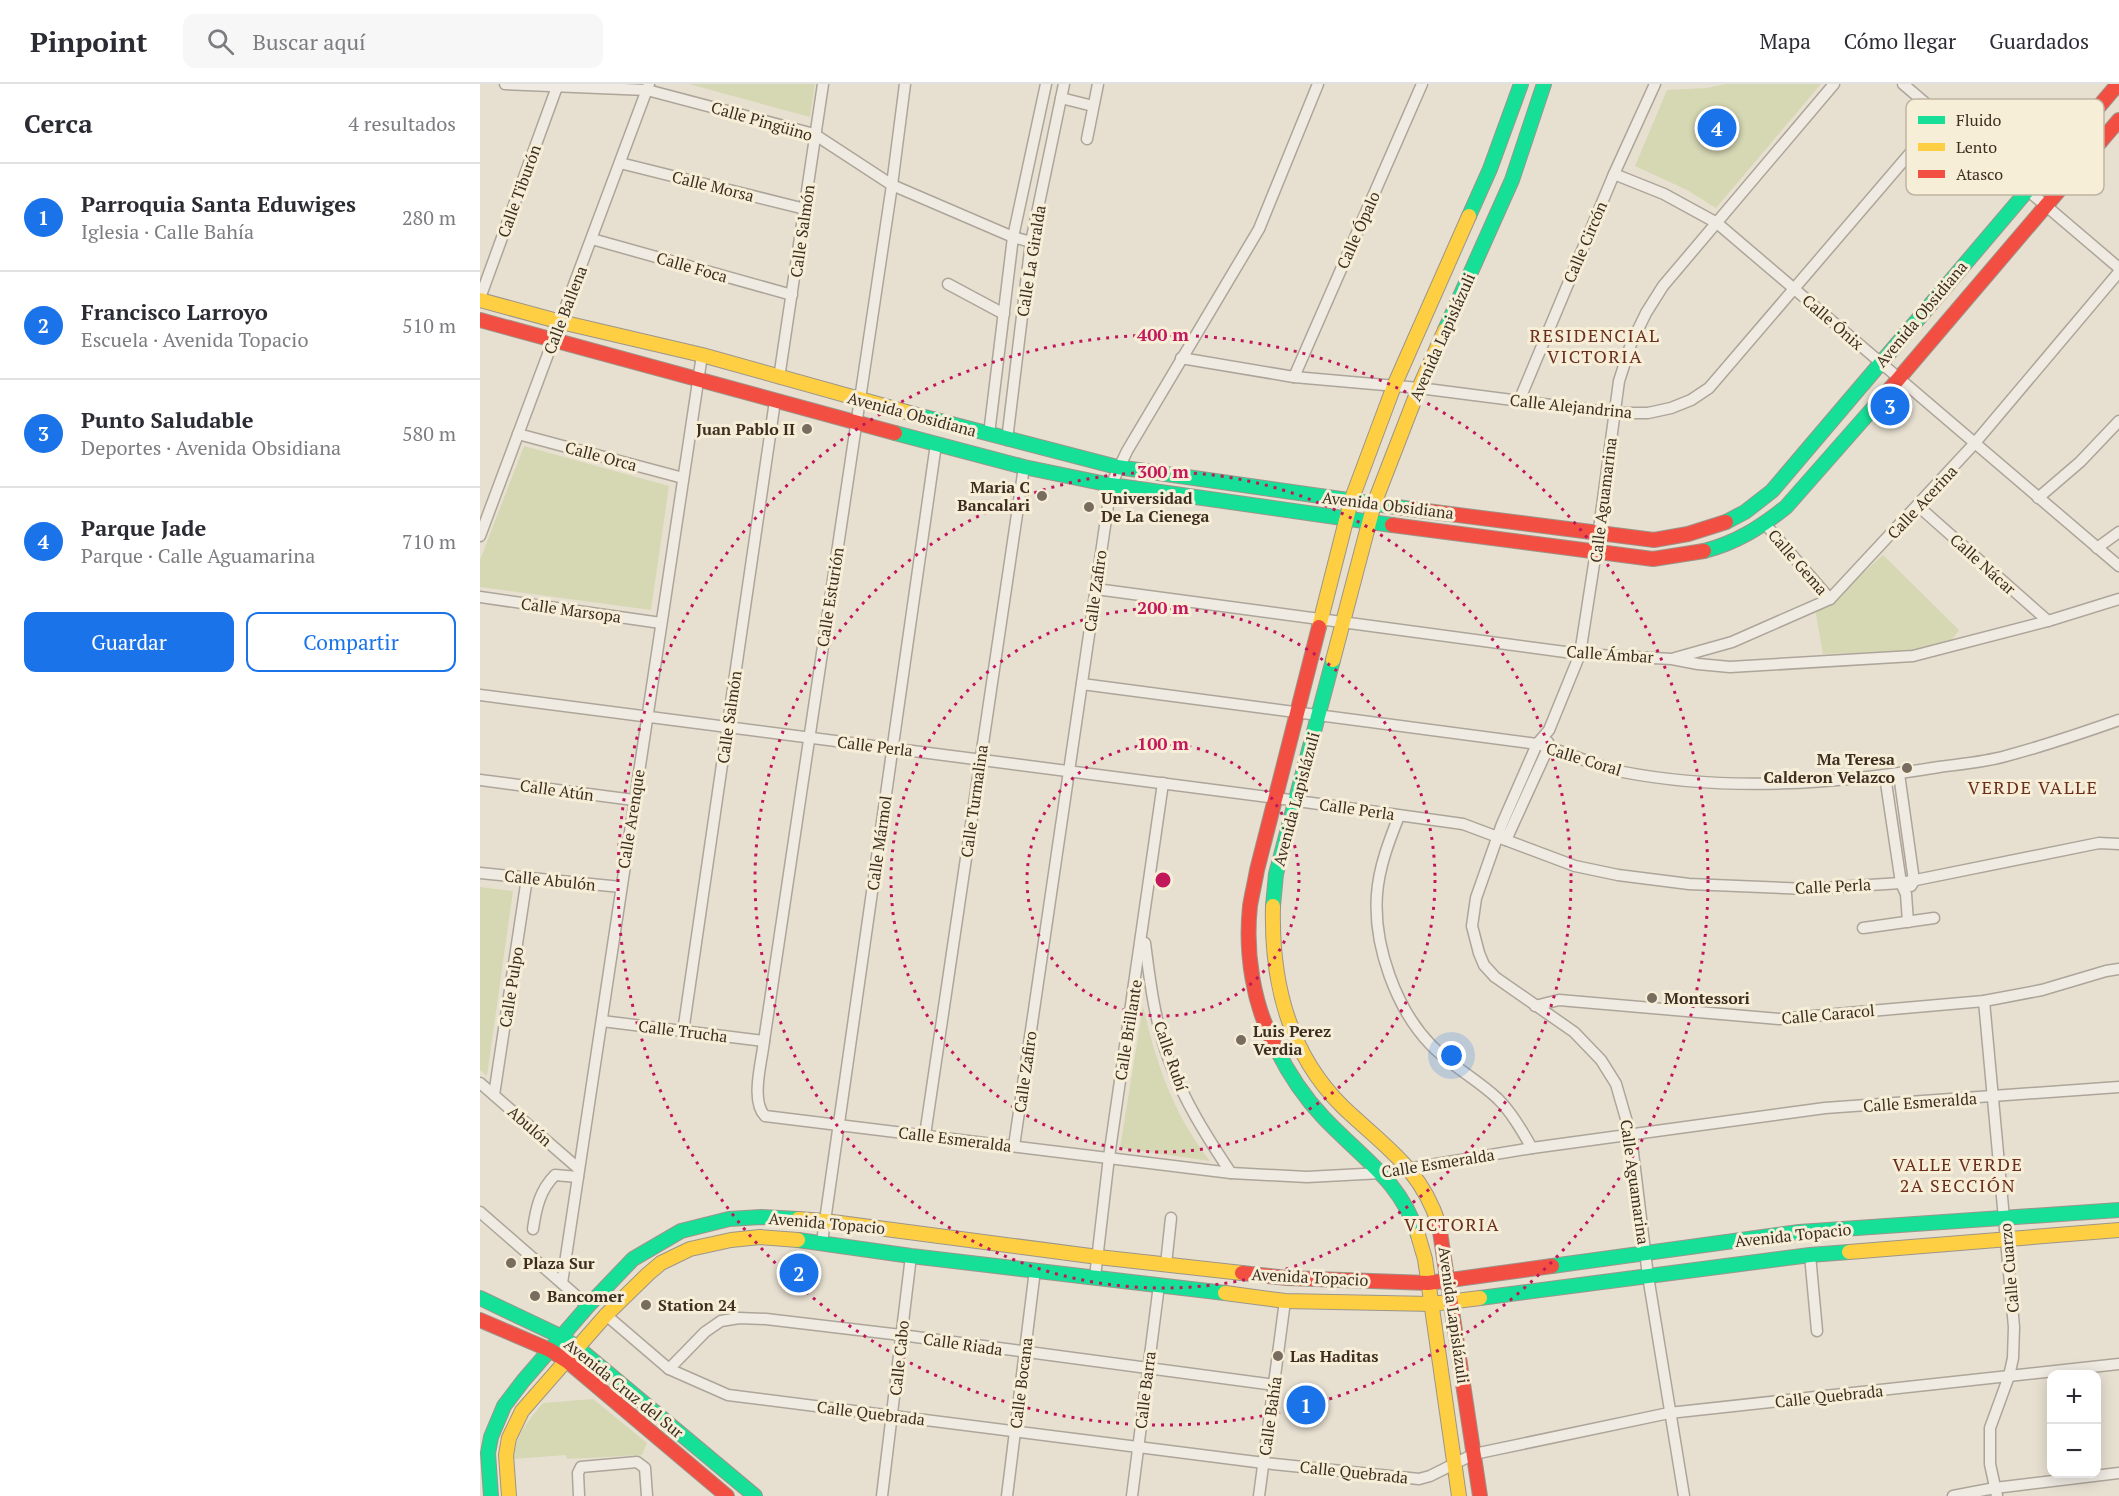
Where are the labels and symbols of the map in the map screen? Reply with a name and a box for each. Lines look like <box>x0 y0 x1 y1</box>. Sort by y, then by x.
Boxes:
street label: Calle Pingüino <box>709 96 815 146</box>
legend <box>1906 99 2104 195</box>
pin: 4 <box>1698 106 1736 150</box>
text: Fluido <box>1956 109 2001 131</box>
text: Lento <box>1956 136 1997 158</box>
street label: Calle Tiburón <box>492 141 546 240</box>
text: Atasco <box>1956 163 2003 185</box>
street label: Calle Morsa <box>670 165 756 207</box>
street label: Calle Salmón <box>785 183 819 279</box>
street label: Calle Ópalo <box>1331 188 1385 272</box>
street label: Calle Circón <box>1558 197 1612 286</box>
street label: Calle La Giralda <box>1011 204 1051 318</box>
street label: Calle Foca <box>654 246 730 288</box>
street label: Avenida Obsidiana <box>1870 256 1972 372</box>
street label: Calle Ballena <box>538 263 592 357</box>
street label: Avenida Lapislázuli <box>1404 269 1480 405</box>
street label: Calle Ónix <box>1798 289 1869 355</box>
text: 400 m <box>1137 322 1189 346</box>
district label: RESIDENCIAL VICTORIA <box>1530 323 1660 368</box>
pin: 3 <box>1870 384 1910 428</box>
street label: Avenida Obsidiana <box>845 386 979 442</box>
street label: Calle Alejandrina <box>1509 389 1633 423</box>
place label: Juan Pablo II <box>696 418 795 440</box>
marker: Juan Pablo II <box>800 422 814 436</box>
street label: Calle Orca <box>563 436 639 476</box>
street label: Calle Aguamarina <box>1584 436 1622 564</box>
text: 300 m <box>1137 459 1189 483</box>
street label: Calle Acerina <box>1882 460 1962 544</box>
place label: Maria C Bancalari <box>957 476 1030 516</box>
street label: Avenida Obsidiana <box>1321 486 1455 524</box>
place label: Universidad De La Cienega <box>1101 487 1210 527</box>
marker: Maria C Bancalari <box>1035 489 1049 503</box>
marker: Universidad De La Cienega <box>1082 500 1096 514</box>
street label: Calle Gema <box>1763 524 1833 600</box>
street label: Calle Nácar <box>1945 529 2021 600</box>
street label: Calle Esturión <box>811 545 849 648</box>
street label: Calle Zafiro <box>1078 549 1112 633</box>
street label: Calle Marsopa <box>519 592 623 628</box>
text: 200 m <box>1137 595 1189 619</box>
street label: Calle Ámbar <box>1566 640 1655 668</box>
street label: Calle Salmón <box>712 669 746 765</box>
street label: Avenida Lapislázuli <box>1268 729 1325 869</box>
street label: Calle Perla <box>836 730 914 762</box>
text: 100 m <box>1137 731 1189 755</box>
street label: Calle Coral <box>1544 737 1625 781</box>
street label: Calle Turmalina <box>955 743 993 859</box>
place label: Ma Teresa Calderon Velazco <box>1763 748 1895 788</box>
marker: Ma Teresa Calderon Velazco <box>1900 761 1914 775</box>
street label: Calle Arenque <box>612 768 650 870</box>
street label: Calle Atún <box>519 774 596 806</box>
district label: VERDE VALLE <box>1968 775 2098 799</box>
street label: Calle Perla <box>1318 793 1396 825</box>
street label: Calle Mármol <box>861 794 897 892</box>
street label: Calle Abulón <box>503 864 597 896</box>
centre of rings <box>1153 870 1173 890</box>
street label: Calle Perla <box>1794 873 1872 899</box>
street label: Calle Pulpo <box>494 945 528 1029</box>
street label: Calle Brillante <box>1109 978 1147 1082</box>
place label: Montessori <box>1664 987 1750 1009</box>
marker: Montessori <box>1645 991 1659 1005</box>
street label: Calle Caracol <box>1781 999 1876 1029</box>
street label: Calle Trucha <box>637 1015 729 1047</box>
street label: Calle Rubí <box>1149 1018 1193 1094</box>
place label: Luis Perez Verdia <box>1253 1020 1331 1060</box>
street label: Calle Zafiro <box>1008 1030 1042 1114</box>
marker: Luis Perez Verdia <box>1234 1033 1248 1047</box>
your location <box>1437 1041 1466 1070</box>
street label: Calle Esmeralda <box>1862 1087 1978 1117</box>
street label: Abulón <box>503 1101 557 1152</box>
street label: Calle Aguamarina <box>1615 1118 1655 1246</box>
street label: Calle Esmeralda <box>897 1121 1013 1157</box>
street label: Calle Esmeralda <box>1380 1143 1496 1183</box>
district label: VALLE VERDE 2A SECCIÓN <box>1893 1152 2023 1197</box>
street label: Avenida Topacio <box>768 1207 886 1239</box>
district label: VICTORIA <box>1404 1212 1500 1236</box>
street label: Avenida Topacio <box>1734 1218 1852 1252</box>
street label: Calle Cuarzo <box>1994 1222 2024 1314</box>
street label: Avenida Lapislázuli <box>1434 1245 1475 1385</box>
pin: 2 <box>780 1250 818 1296</box>
place label: Plaza Sur <box>523 1252 595 1274</box>
marker: Plaza Sur <box>504 1256 518 1270</box>
street label: Avenida Topacio <box>1251 1263 1369 1291</box>
place label: Bancomer <box>547 1285 624 1307</box>
marker: Bancomer <box>528 1289 542 1303</box>
place label: Station 24 <box>658 1294 736 1316</box>
marker: Station 24 <box>639 1298 653 1312</box>
street label: Calle Cabo <box>884 1319 914 1397</box>
street label: Calle Riada <box>922 1328 1004 1360</box>
street label: Avenida Cruz del Sur <box>560 1333 689 1444</box>
street label: Calle Bocana <box>1004 1336 1038 1430</box>
place label: Las Haditas <box>1290 1345 1378 1367</box>
marker: Las Haditas <box>1271 1349 1285 1363</box>
street label: Calle Barra <box>1129 1350 1161 1430</box>
street label: Calle Bahía <box>1254 1375 1286 1457</box>
street label: Calle Quebrada <box>1774 1379 1884 1413</box>
pin: 1 <box>1286 1382 1326 1428</box>
street label: Calle Quebrada <box>816 1395 926 1431</box>
street label: Calle Quebrada <box>1299 1455 1409 1489</box>

